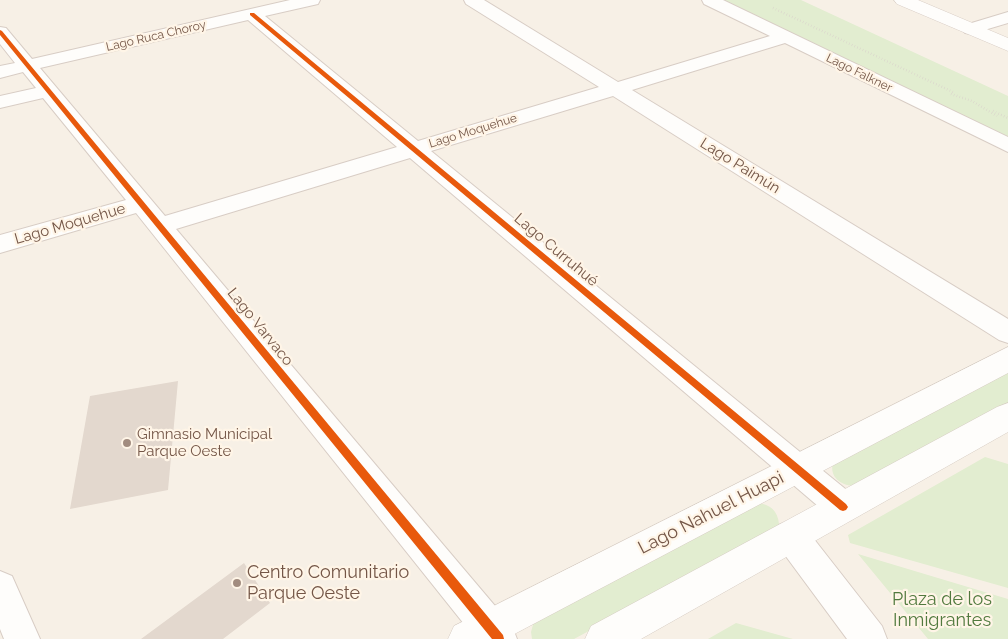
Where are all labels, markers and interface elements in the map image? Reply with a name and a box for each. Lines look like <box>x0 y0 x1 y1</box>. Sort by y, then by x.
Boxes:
street label: Lago Ruca Choroy <box>105 18 207 54</box>
street label: Lago Falkner <box>824 51 894 95</box>
street label: Lago Moquehue <box>427 111 519 151</box>
street label: Lago Paimún <box>697 134 783 198</box>
street label: Lago Moquehue <box>13 200 127 248</box>
street label: Lago Curruhué <box>510 210 602 290</box>
street label: Lago Varvaco <box>223 284 297 370</box>
place label: Gimnasio Municipal Parque Oeste <box>137 425 272 460</box>
marker: Gimnasio Municipal Parque Oeste <box>121 437 133 449</box>
street label: Lago Nahuel Huapi <box>635 467 787 559</box>
place label: Centro Comunitario Parque Oeste <box>247 562 409 604</box>
marker: Centro Comunitario Parque Oeste <box>231 577 243 589</box>
park label: Plaza de los Inmigrantes <box>892 589 992 632</box>

